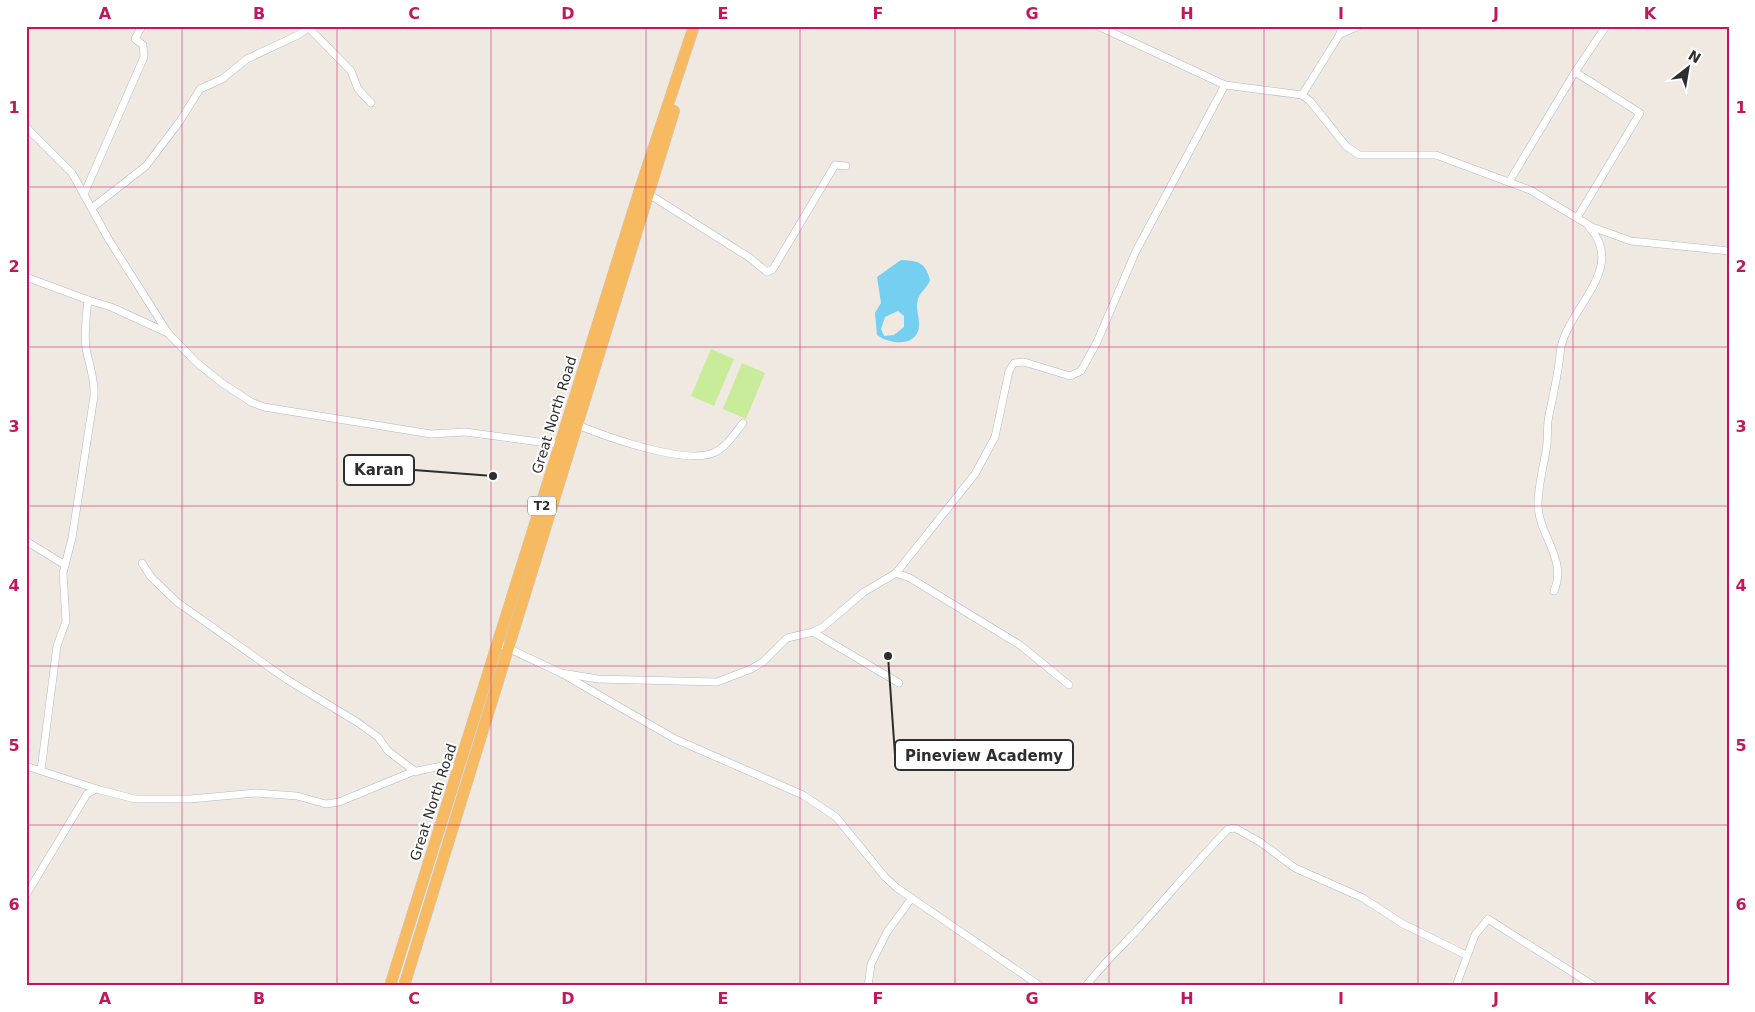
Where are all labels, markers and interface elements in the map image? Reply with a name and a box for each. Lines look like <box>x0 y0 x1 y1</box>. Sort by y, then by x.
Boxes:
text: A <box>99 4 112 23</box>
text: B <box>253 4 265 23</box>
text: C <box>408 4 420 23</box>
text: D <box>561 4 575 23</box>
text: E <box>718 4 728 23</box>
text: F <box>873 4 883 23</box>
text: G <box>1025 4 1039 23</box>
text: H <box>1180 4 1194 23</box>
text: I <box>1338 4 1344 23</box>
text: J <box>1492 4 1499 23</box>
text: K <box>1644 4 1657 23</box>
north arrow <box>1662 42 1712 92</box>
text: N <box>1686 47 1704 67</box>
text: 1 <box>8 98 20 117</box>
text: 1 <box>1735 98 1747 117</box>
text: 2 <box>8 257 20 276</box>
text: 2 <box>1735 257 1747 276</box>
street label: Great North Road <box>528 354 580 476</box>
text: 3 <box>8 417 20 436</box>
text: 3 <box>1735 417 1747 436</box>
callout: Karan <box>344 455 414 485</box>
text: Karan <box>354 461 404 479</box>
road number: T2 <box>528 496 556 516</box>
text: 4 <box>8 576 20 595</box>
text: 4 <box>1735 576 1747 595</box>
text: 5 <box>8 736 20 755</box>
text: 5 <box>1735 736 1747 755</box>
callout: Pineview Academy <box>895 740 1073 770</box>
street label: Great North Road <box>407 741 459 863</box>
text: Pineview Academy <box>905 747 1063 765</box>
text: 6 <box>8 895 20 914</box>
text: 6 <box>1735 895 1747 914</box>
text: A <box>99 989 112 1008</box>
text: B <box>253 989 265 1008</box>
text: C <box>408 989 420 1008</box>
text: D <box>561 989 575 1008</box>
text: E <box>718 989 728 1008</box>
text: F <box>873 989 883 1008</box>
text: G <box>1025 989 1039 1008</box>
text: H <box>1180 989 1194 1008</box>
text: I <box>1338 989 1344 1008</box>
text: J <box>1492 989 1499 1008</box>
text: K <box>1644 989 1657 1008</box>

